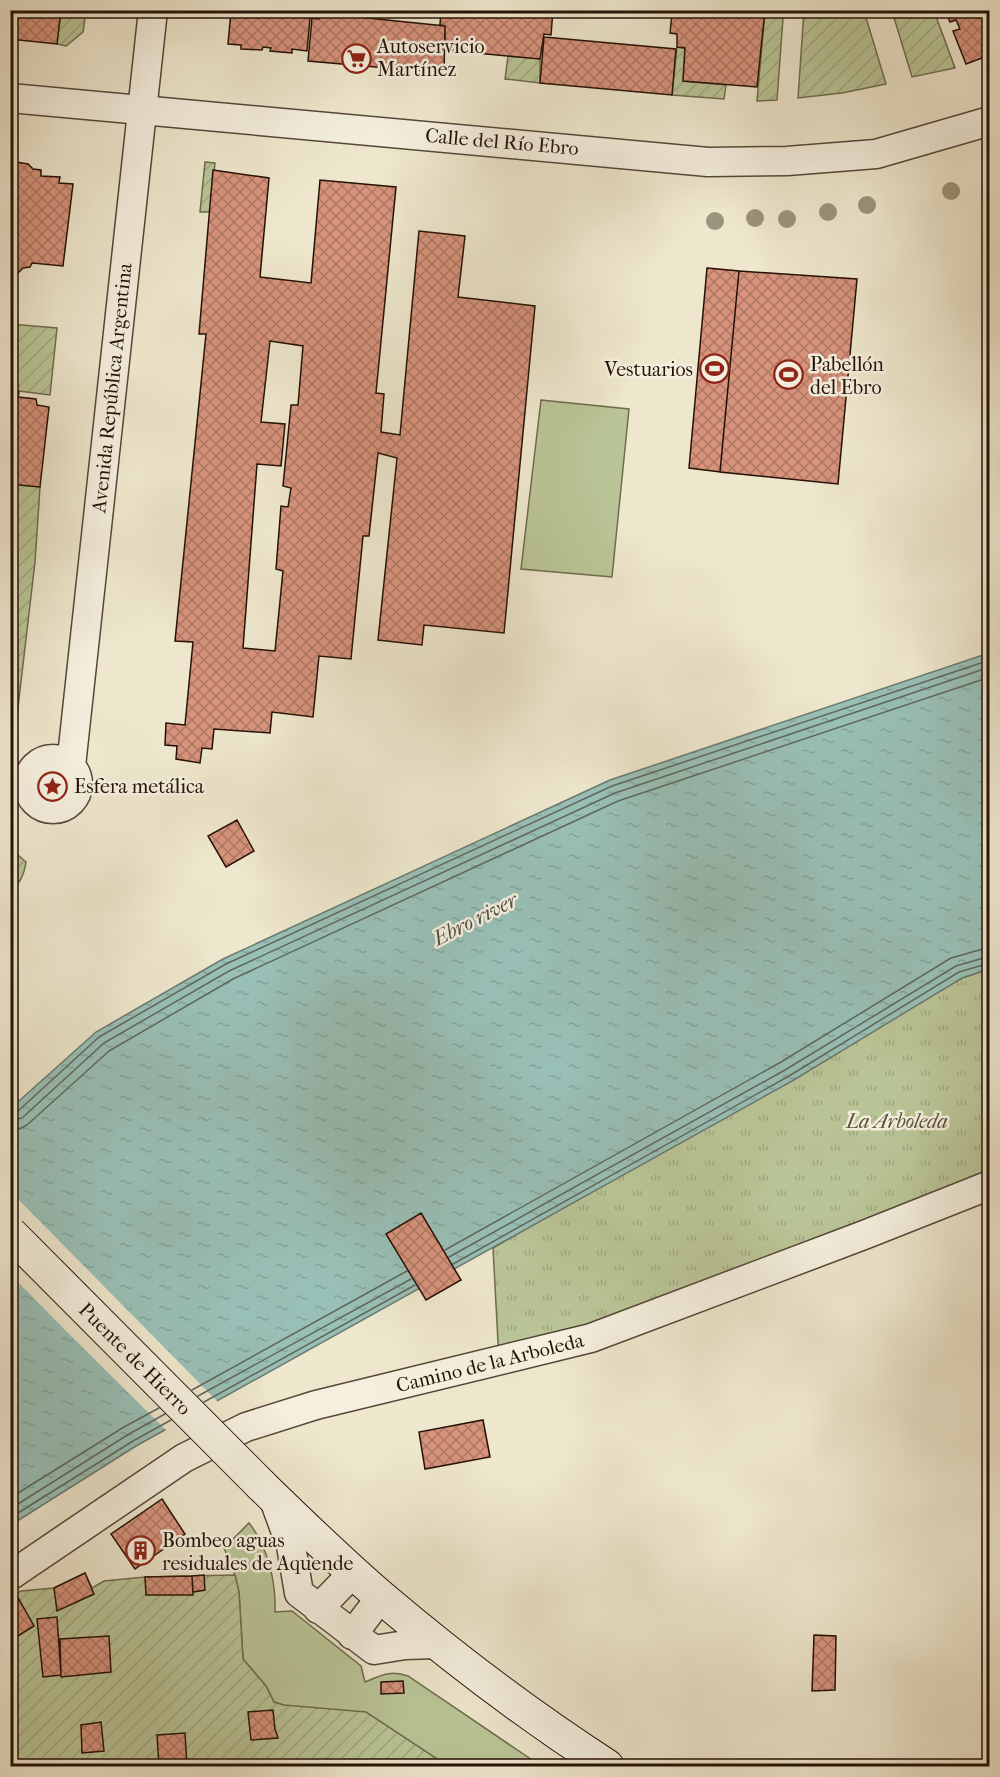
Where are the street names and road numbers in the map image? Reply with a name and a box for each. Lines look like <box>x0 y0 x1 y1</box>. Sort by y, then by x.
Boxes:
street label: Calle del Río Ebro <box>424 124 580 160</box>
street label: Avenida República Argentina <box>87 261 137 515</box>
street label: Puente de Hierro <box>74 1298 196 1420</box>
street label: Camino de la Arboleda <box>394 1328 587 1397</box>

